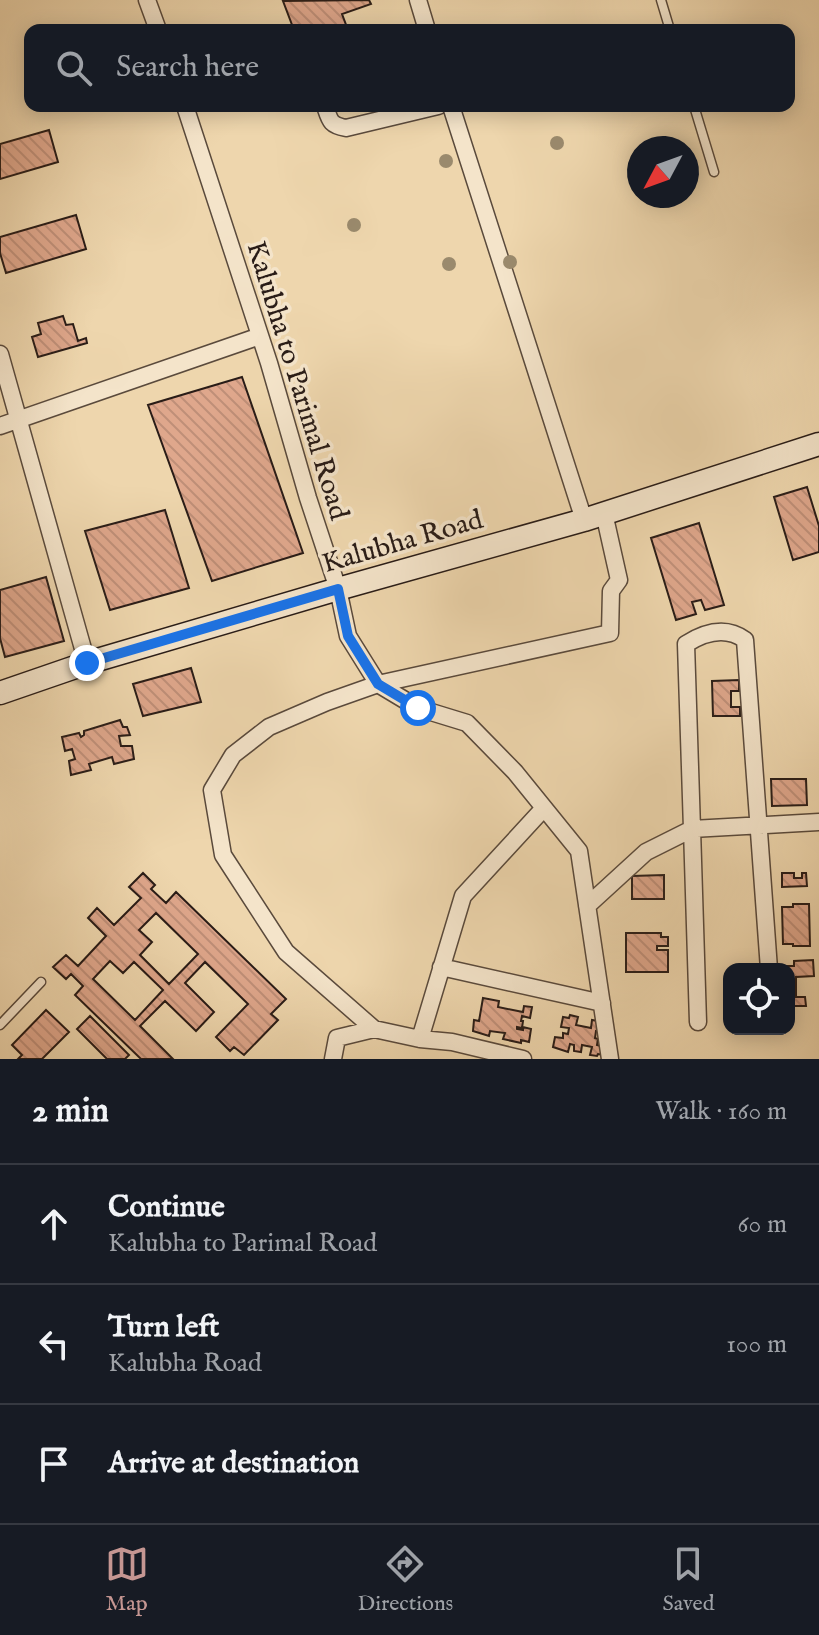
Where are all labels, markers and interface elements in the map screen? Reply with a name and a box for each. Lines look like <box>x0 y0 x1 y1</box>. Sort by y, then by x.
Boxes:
search box <box>24 24 795 112</box>
icon: search <box>52 46 96 90</box>
text: Search here <box>116 49 259 87</box>
north arrow <box>627 136 699 208</box>
street label: Kalubha to Parimal Road <box>238 237 356 524</box>
street label: Kalubha Road <box>318 503 487 582</box>
route end <box>69 645 105 681</box>
route start <box>400 690 436 726</box>
map controls <box>723 963 795 1035</box>
button: locate <box>723 963 795 1035</box>
text: 2 min <box>32 1090 109 1133</box>
text: Walk · 160 m <box>655 1095 787 1128</box>
text: Continue <box>108 1189 225 1227</box>
icon: ahead <box>32 1202 76 1246</box>
text: 60 m <box>738 1208 787 1241</box>
text: Kalubha to Parimal Road <box>108 1227 377 1260</box>
text: Turn left <box>108 1309 219 1347</box>
icon: left <box>32 1322 76 1366</box>
text: 100 m <box>726 1328 787 1361</box>
text: Kalubha Road <box>108 1347 262 1380</box>
icon: arrive <box>32 1442 76 1486</box>
text: Arrive at destination <box>108 1445 359 1483</box>
tab: Map <box>105 1542 149 1618</box>
tab: Directions <box>358 1542 453 1618</box>
tab: Saved <box>662 1542 714 1618</box>

